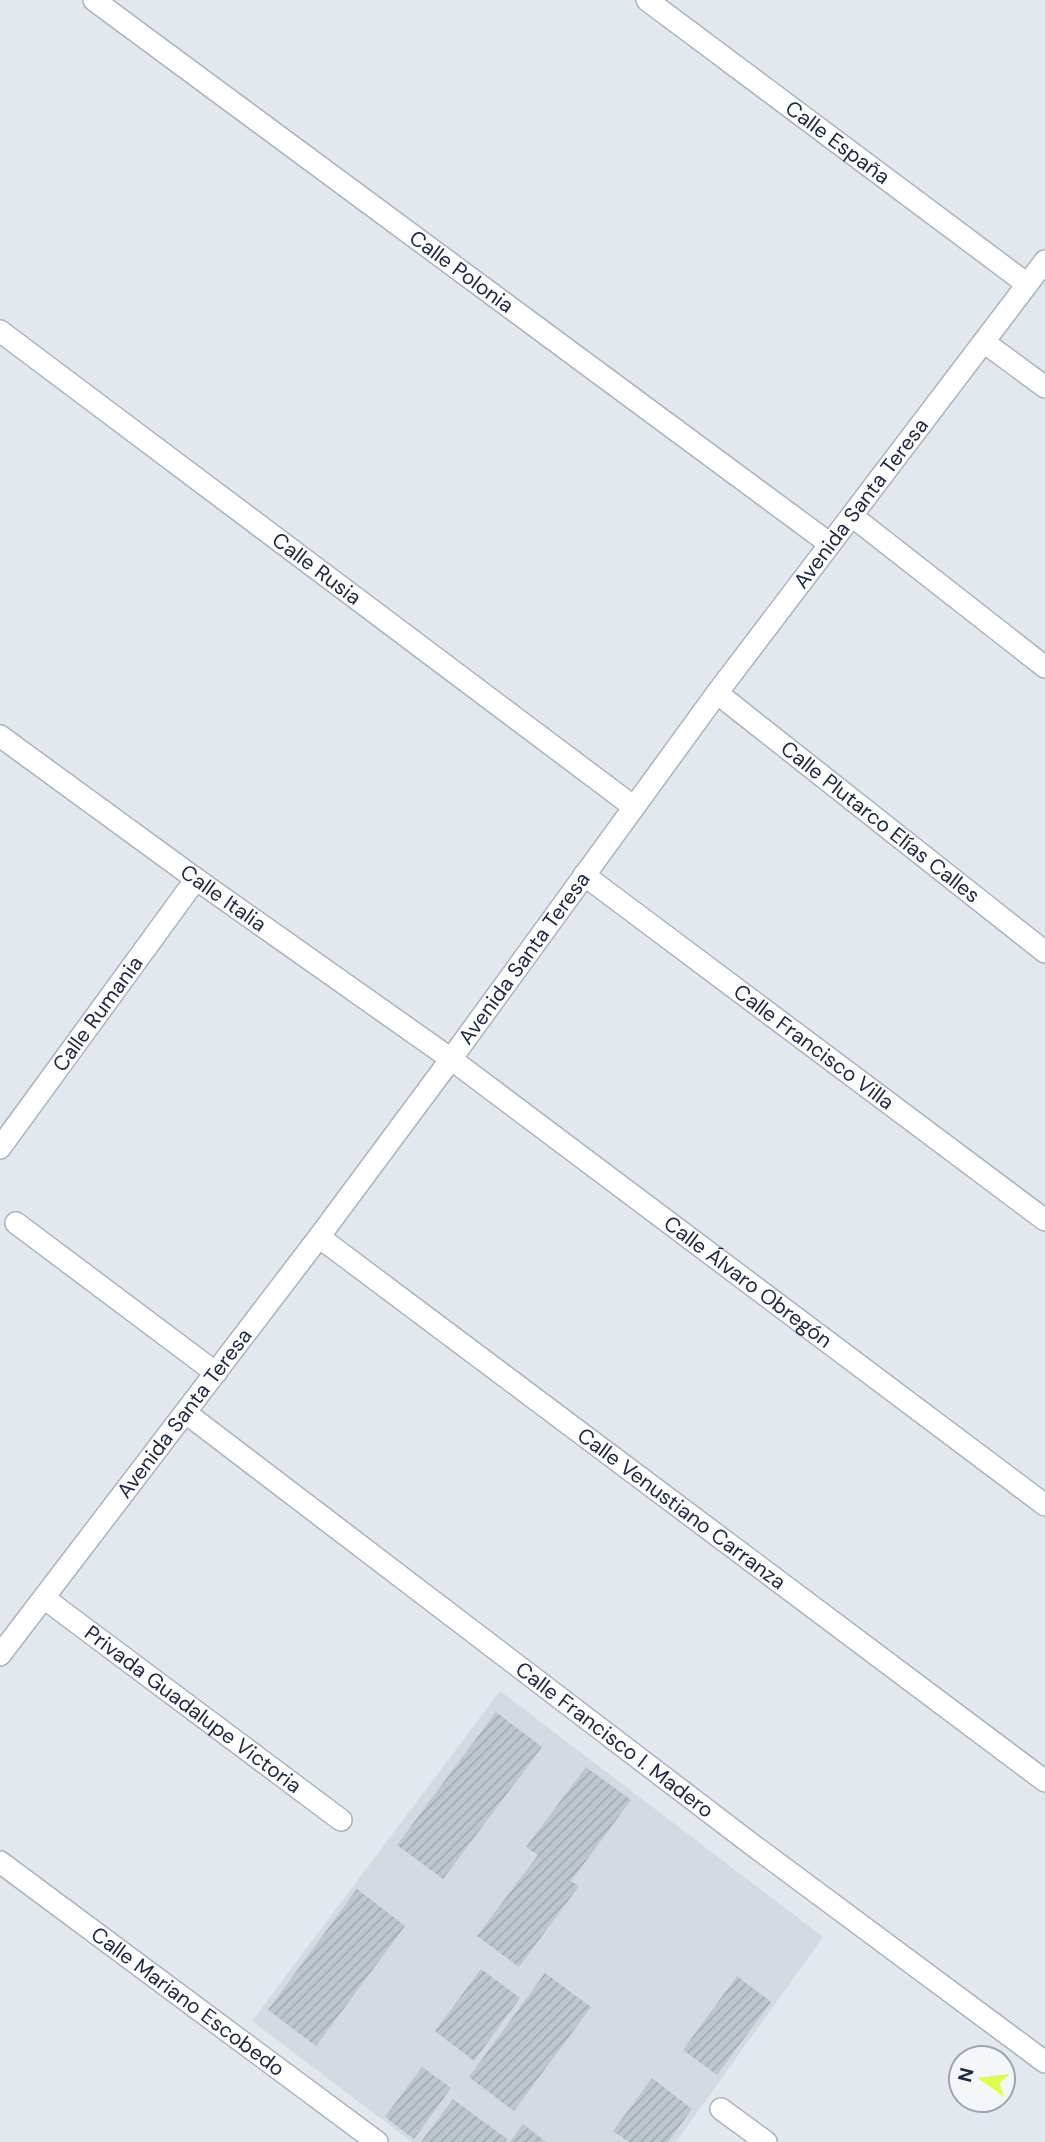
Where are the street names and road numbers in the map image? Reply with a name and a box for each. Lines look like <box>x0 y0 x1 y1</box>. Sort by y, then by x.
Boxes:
street label: Calle España <box>780 94 896 191</box>
street label: Calle Polonia <box>404 224 519 319</box>
street label: Avenida Santa Teresa <box>787 413 935 594</box>
street label: Calle Rusia <box>266 526 367 611</box>
street label: Calle Plutarco Elías Calles <box>775 734 986 909</box>
street label: Calle Italia <box>175 858 272 938</box>
street label: Avenida Santa Teresa <box>452 866 596 1050</box>
street label: Calle Rumania <box>46 950 149 1077</box>
street label: Calle Francisco Villa <box>728 978 900 1116</box>
street label: Calle Álvaro Obregón <box>658 1209 838 1354</box>
street label: Avenida Santa Teresa <box>111 1323 258 1504</box>
street label: Calle Venustiano Carranza <box>572 1421 791 1596</box>
street label: Privada Guadalupe Victoria <box>79 1619 307 1800</box>
street label: Calle Francisco I. Madero <box>510 1655 719 1824</box>
street label: Calle Mariano Escobedo <box>85 1920 290 2083</box>

